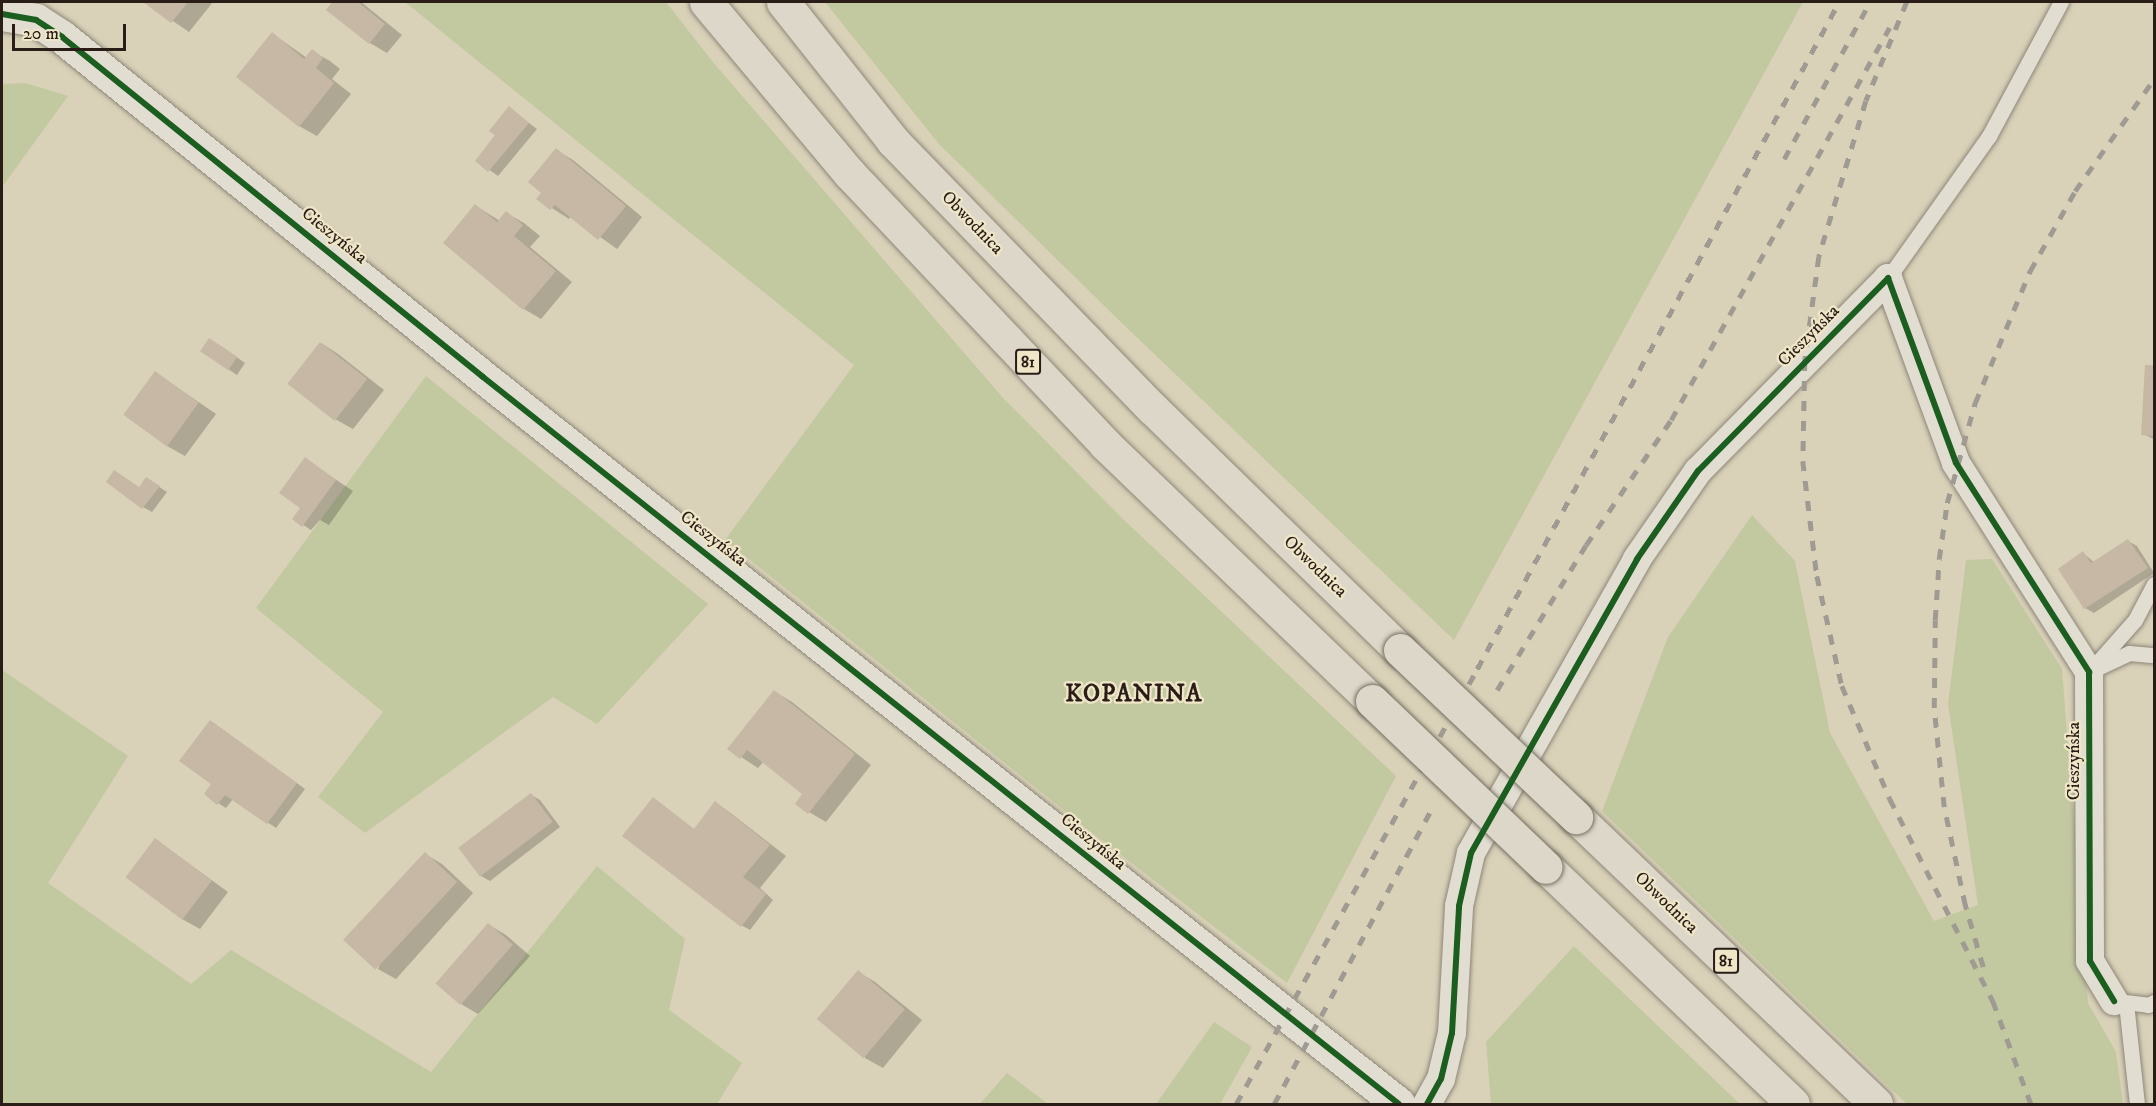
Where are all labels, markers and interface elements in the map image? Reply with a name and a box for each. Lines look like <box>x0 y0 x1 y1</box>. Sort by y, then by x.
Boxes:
scale bar <box>15 12 129 50</box>
text: 20 m <box>23 23 59 45</box>
street label: Obwodnica <box>937 187 1007 259</box>
street label: Cieszyńska <box>297 203 371 269</box>
street label: Cieszyńska <box>1774 301 1844 371</box>
road number: 81 <box>1014 349 1042 375</box>
street label: Cieszyńska <box>676 506 750 572</box>
street label: Obwodnica <box>1279 532 1351 602</box>
district label: KOPANINA <box>1065 681 1203 709</box>
street label: Cieszyńska <box>2063 722 2085 800</box>
street label: Cieszyńska <box>1056 809 1130 875</box>
street label: Obwodnica <box>1630 868 1702 938</box>
road number: 81 <box>1712 948 1740 974</box>

